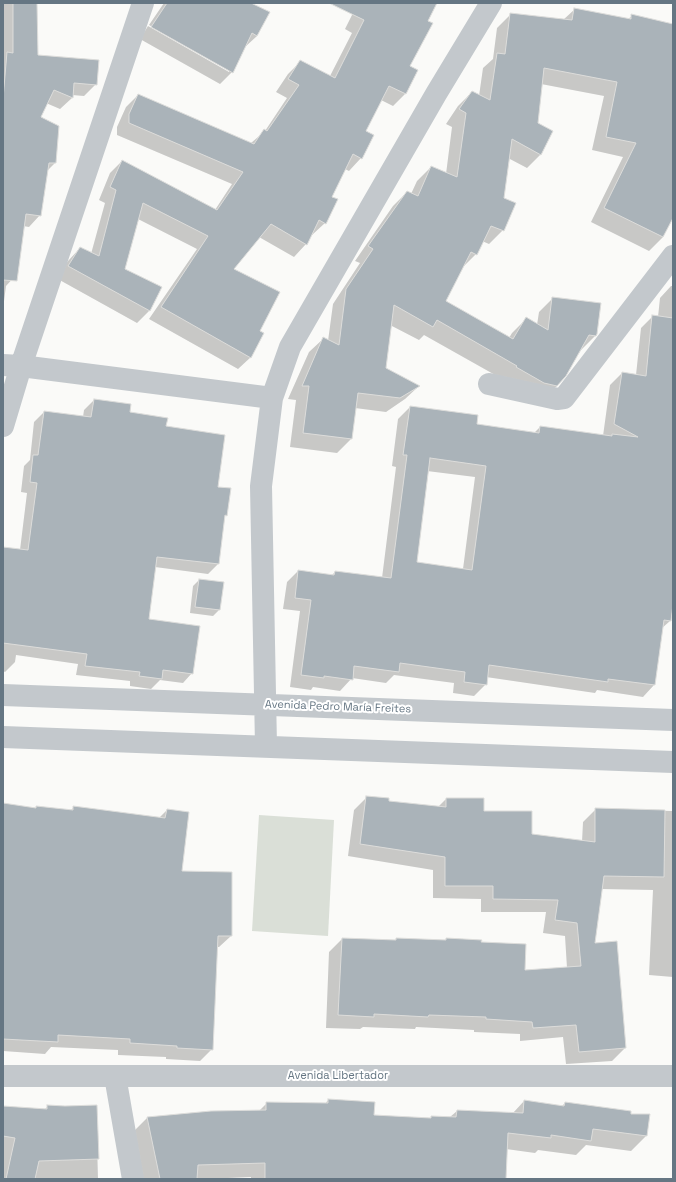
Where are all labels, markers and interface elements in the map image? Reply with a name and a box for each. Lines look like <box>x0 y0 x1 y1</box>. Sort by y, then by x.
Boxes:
street label: Avenida Pedro María Freites <box>265 698 411 716</box>
street label: Avenida Libertador <box>288 1069 388 1083</box>

